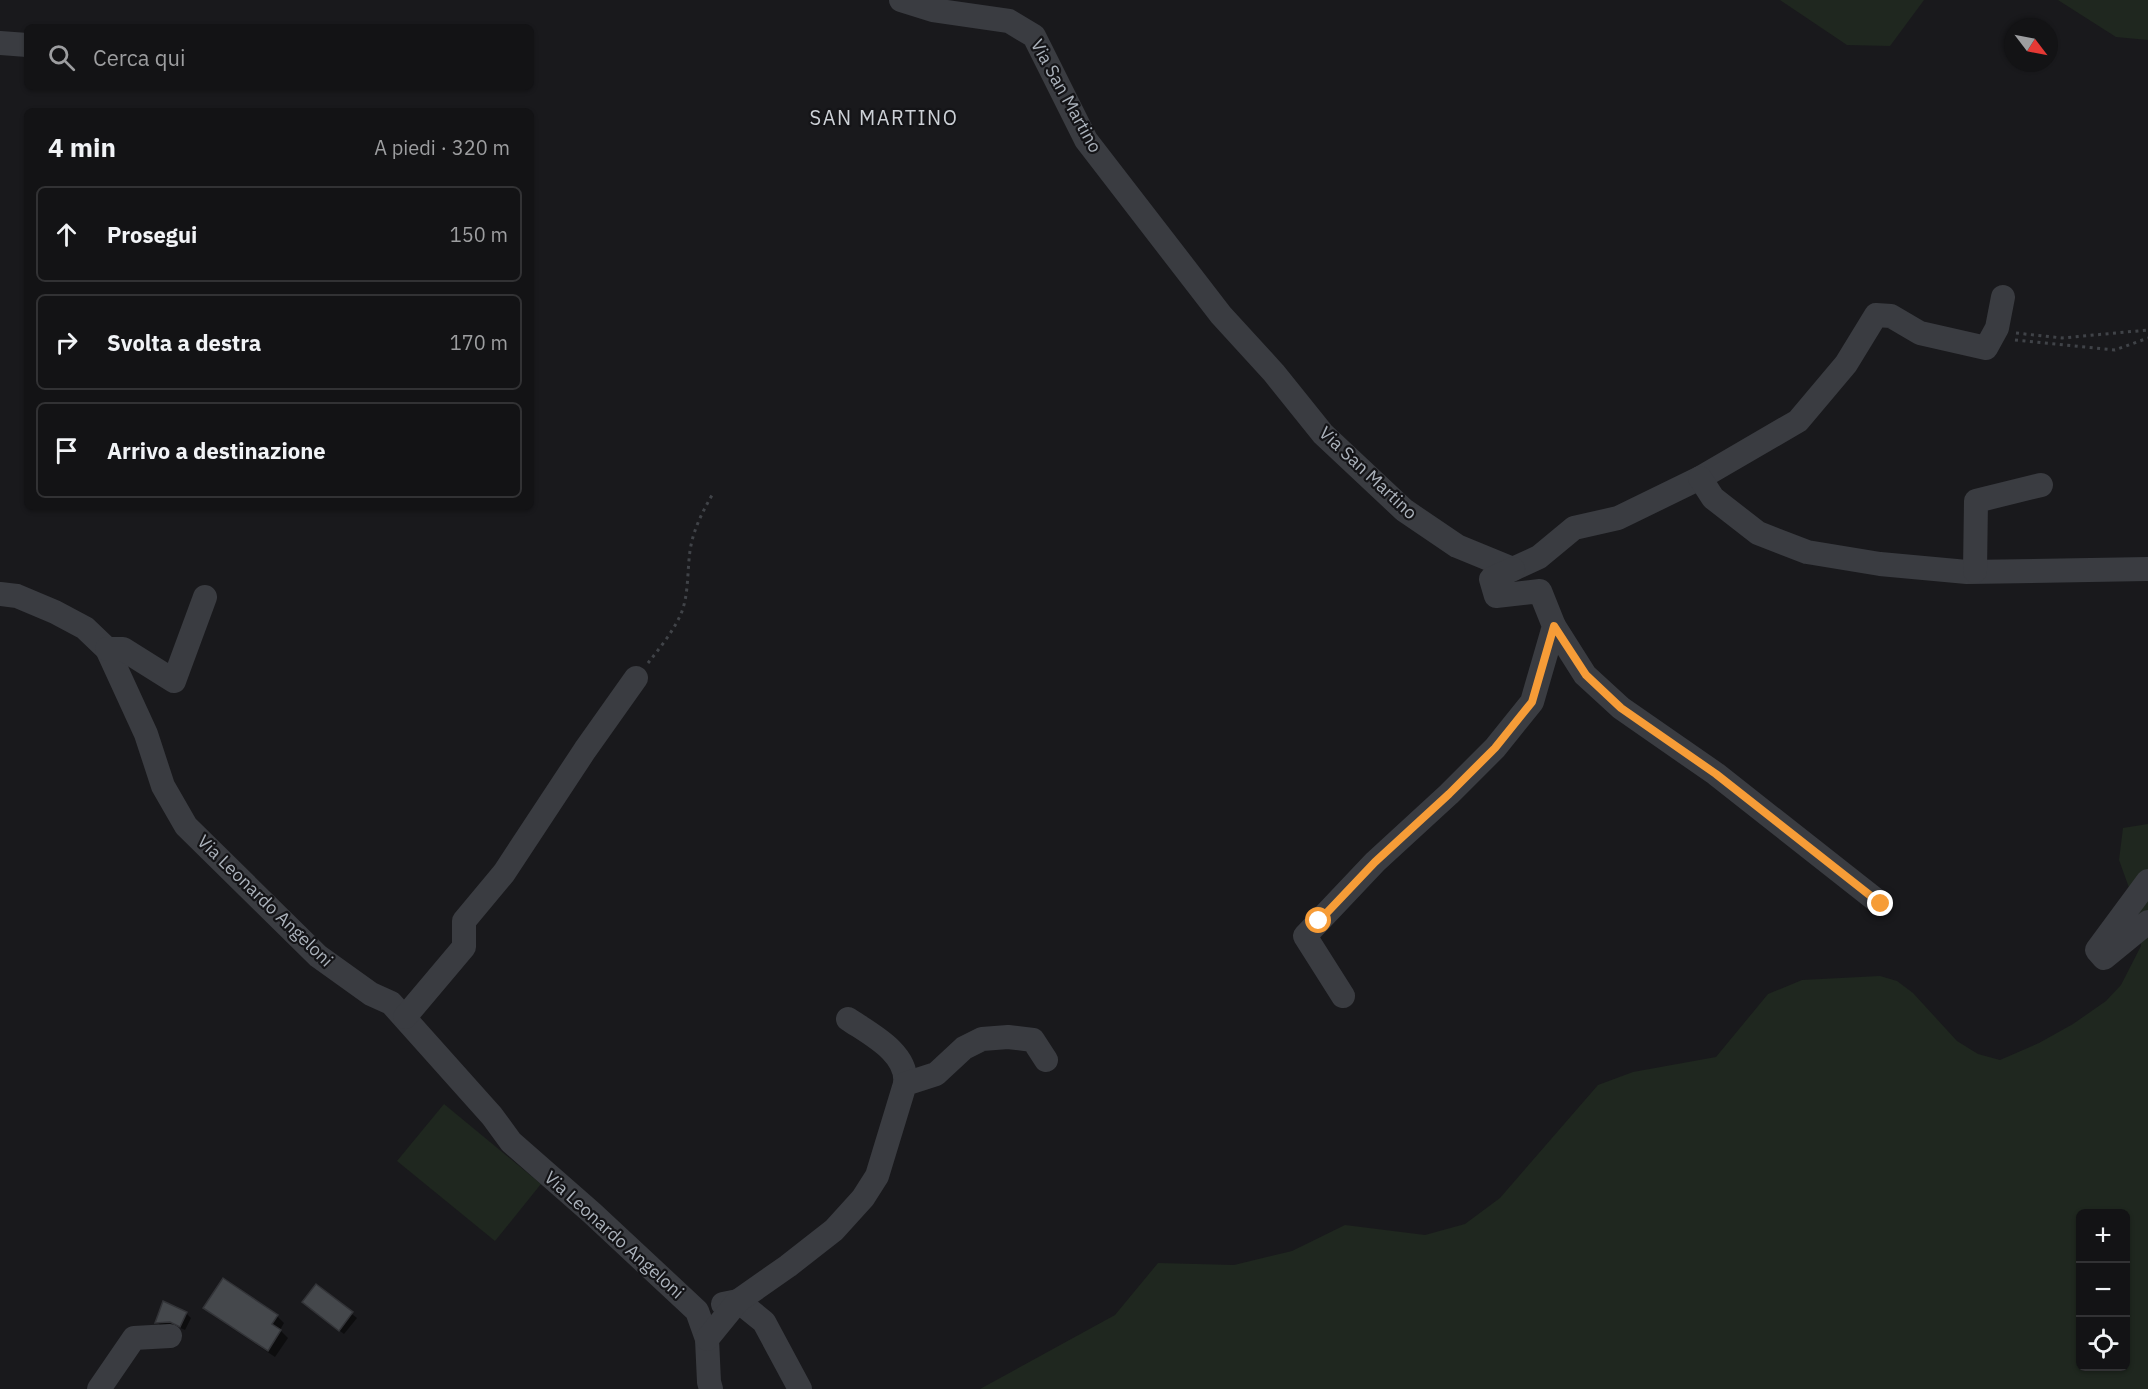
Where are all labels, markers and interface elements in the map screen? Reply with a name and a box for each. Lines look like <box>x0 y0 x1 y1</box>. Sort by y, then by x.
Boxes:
north arrow <box>2004 18 2058 72</box>
search box <box>24 24 534 90</box>
street label: Via San Martino <box>1026 35 1107 156</box>
icon: search <box>45 41 78 74</box>
text: Cerca qui <box>93 43 185 72</box>
district label: SAN MARTINO <box>810 104 958 131</box>
text: 4 min <box>48 130 116 164</box>
text: A piedi · 320 m <box>374 134 510 161</box>
icon: ahead <box>50 218 83 251</box>
text: Prosegui <box>107 220 197 249</box>
text: 150 m <box>450 221 508 248</box>
icon: right <box>50 326 83 359</box>
text: Svolta a destra <box>107 328 261 357</box>
text: 170 m <box>450 329 508 356</box>
street label: Via San Martino <box>1314 421 1422 524</box>
icon: arrive <box>50 434 83 467</box>
text: Arrivo a destinazione <box>107 436 326 465</box>
street label: Via Leonardo Angeloni <box>193 830 338 971</box>
route end <box>1867 890 1893 916</box>
route start <box>1305 907 1331 933</box>
street label: Via Leonardo Angeloni <box>540 1166 689 1303</box>
map controls <box>2076 1209 2130 1371</box>
button: + <box>2076 1209 2130 1263</box>
button: − <box>2076 1263 2130 1317</box>
button: locate <box>2076 1317 2130 1371</box>

